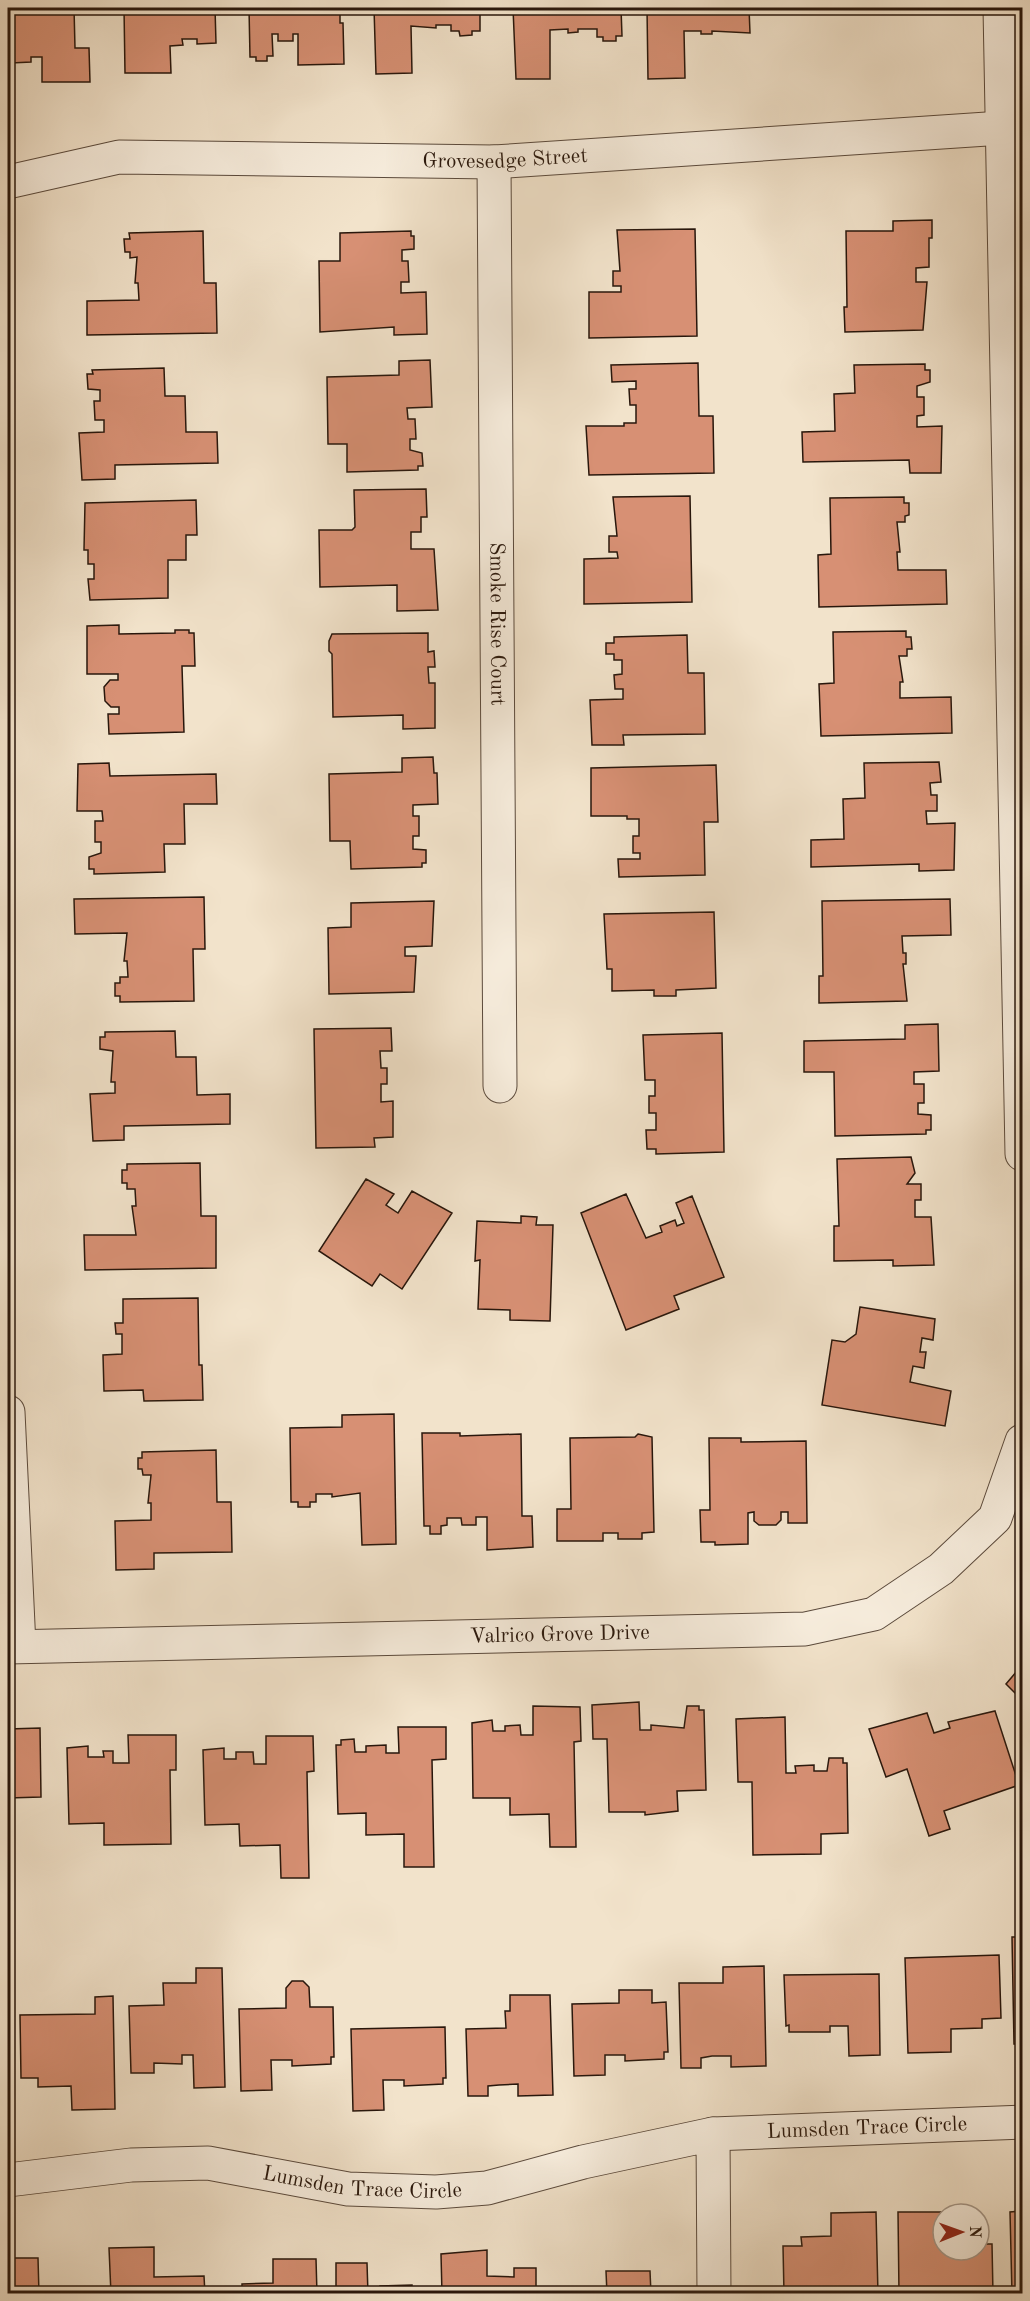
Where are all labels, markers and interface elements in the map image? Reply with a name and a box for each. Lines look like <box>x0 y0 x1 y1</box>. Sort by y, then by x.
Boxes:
street label: Grovesedge Street <box>422 145 588 173</box>
street label: Smoke Rise Court <box>486 542 508 706</box>
street label: Valrico Grove Drive <box>470 1622 650 1647</box>
street label: Lumsden Trace Circle <box>766 2114 968 2142</box>
street label: Lumsden Trace Circle <box>261 2163 463 2203</box>
north arrow <box>931 2202 991 2262</box>
text: N <box>966 2226 982 2239</box>

